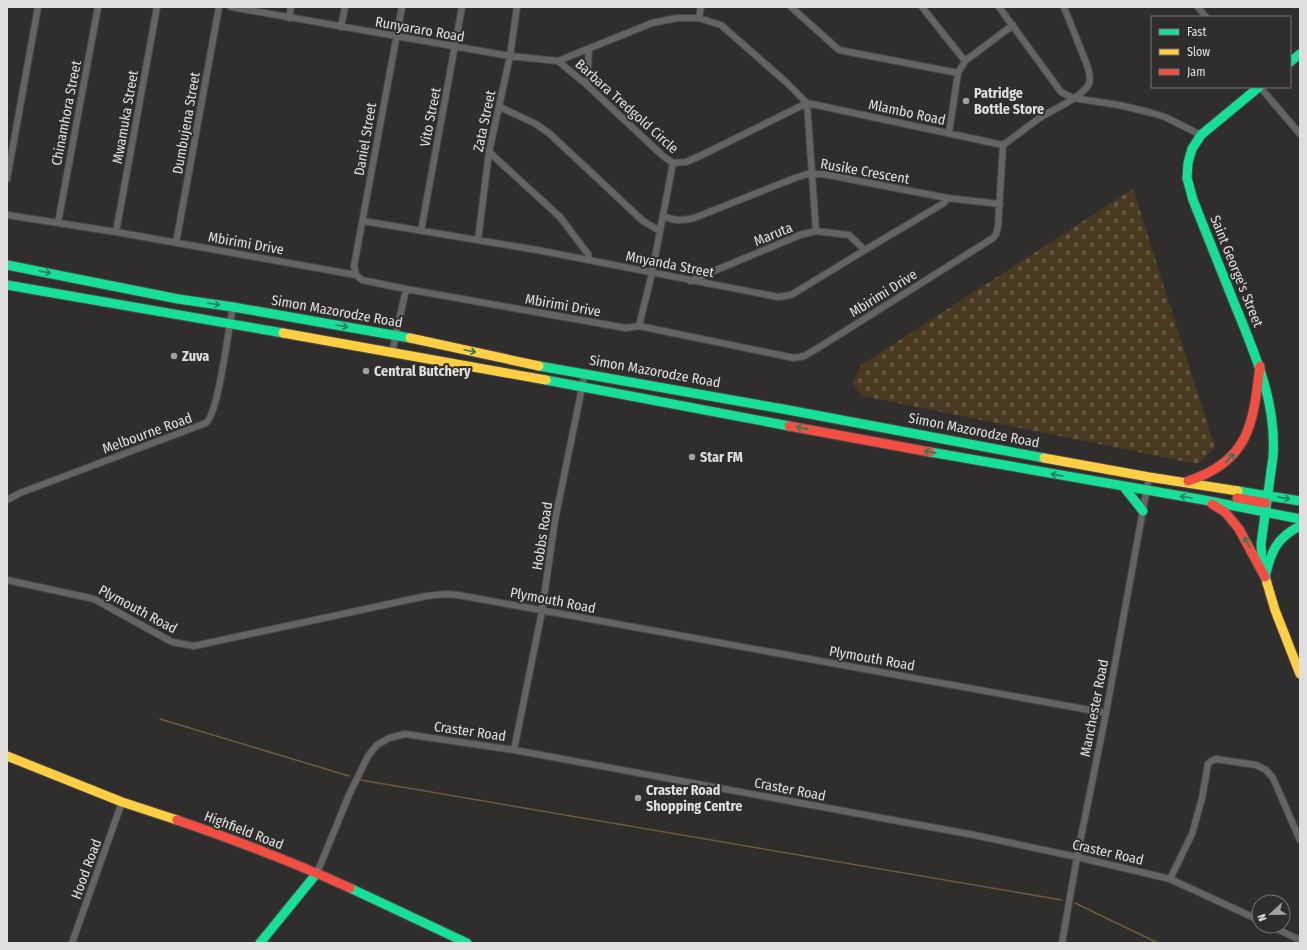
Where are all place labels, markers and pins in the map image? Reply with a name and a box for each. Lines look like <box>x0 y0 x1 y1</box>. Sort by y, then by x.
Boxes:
place label: Patridge Bottle Store <box>974 85 1044 118</box>
marker: Patridge Bottle Store <box>961 96 971 106</box>
place label: Zuva <box>182 348 209 365</box>
marker: Zuva <box>169 351 179 361</box>
place label: Central Butchery <box>374 363 471 380</box>
marker: Central Butchery <box>361 366 371 376</box>
place label: Star FM <box>700 449 743 466</box>
marker: Star FM <box>687 452 697 462</box>
place label: Craster Road Shopping Centre <box>646 782 742 815</box>
marker: Craster Road Shopping Centre <box>633 793 643 803</box>

